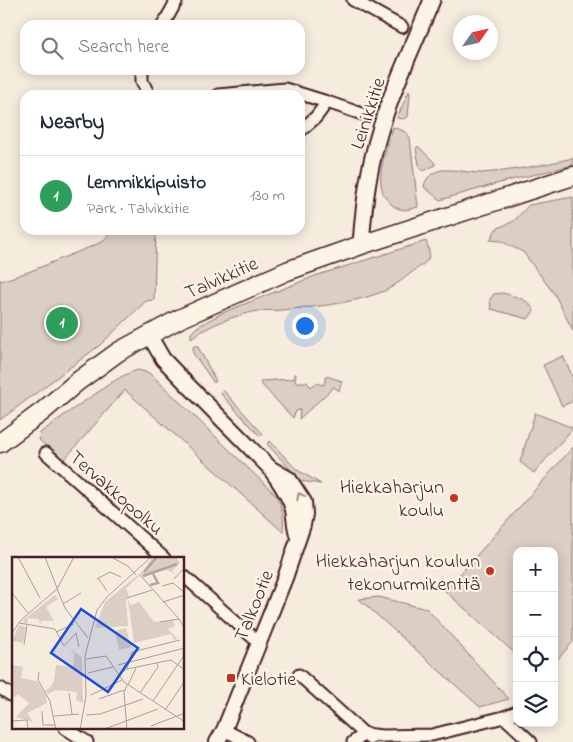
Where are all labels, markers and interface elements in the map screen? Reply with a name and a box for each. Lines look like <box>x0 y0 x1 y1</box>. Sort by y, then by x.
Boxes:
north arrow <box>453 15 498 60</box>
search box <box>20 20 305 75</box>
icon: search <box>38 34 66 62</box>
text: Search here <box>78 34 169 61</box>
street label: Leinikkitie <box>344 74 395 153</box>
text: Nearby <box>40 108 104 138</box>
text: Lemmikkipuisto <box>87 170 206 197</box>
text: 1 <box>53 184 59 208</box>
text: 130 m <box>250 184 285 208</box>
text: Park · Talvikkitie <box>87 197 189 221</box>
street label: Talvikkitie <box>181 250 263 308</box>
pin: 1 <box>46 304 78 342</box>
your location <box>292 313 318 339</box>
street label: Tervakkopolku <box>62 444 169 543</box>
place label: Hiekkaharjun koulu <box>340 474 444 526</box>
one-way arrow <box>296 492 306 501</box>
marker: Hiekkaharjun koulu <box>448 492 460 504</box>
map controls <box>513 547 558 727</box>
button: + <box>513 547 558 592</box>
place label: Hiekkaharjun koulun tekonurmikenttä <box>316 548 480 600</box>
inset map <box>12 557 185 730</box>
marker: Hiekkaharjun koulun tekonurmikenttä <box>484 565 496 577</box>
street label: Talkootie <box>228 566 283 646</box>
button: − <box>513 592 558 637</box>
button: locate <box>513 637 558 682</box>
place label: Kielotie <box>241 666 296 695</box>
marker: Kielotie <box>225 672 237 684</box>
button: layers <box>513 682 558 727</box>

